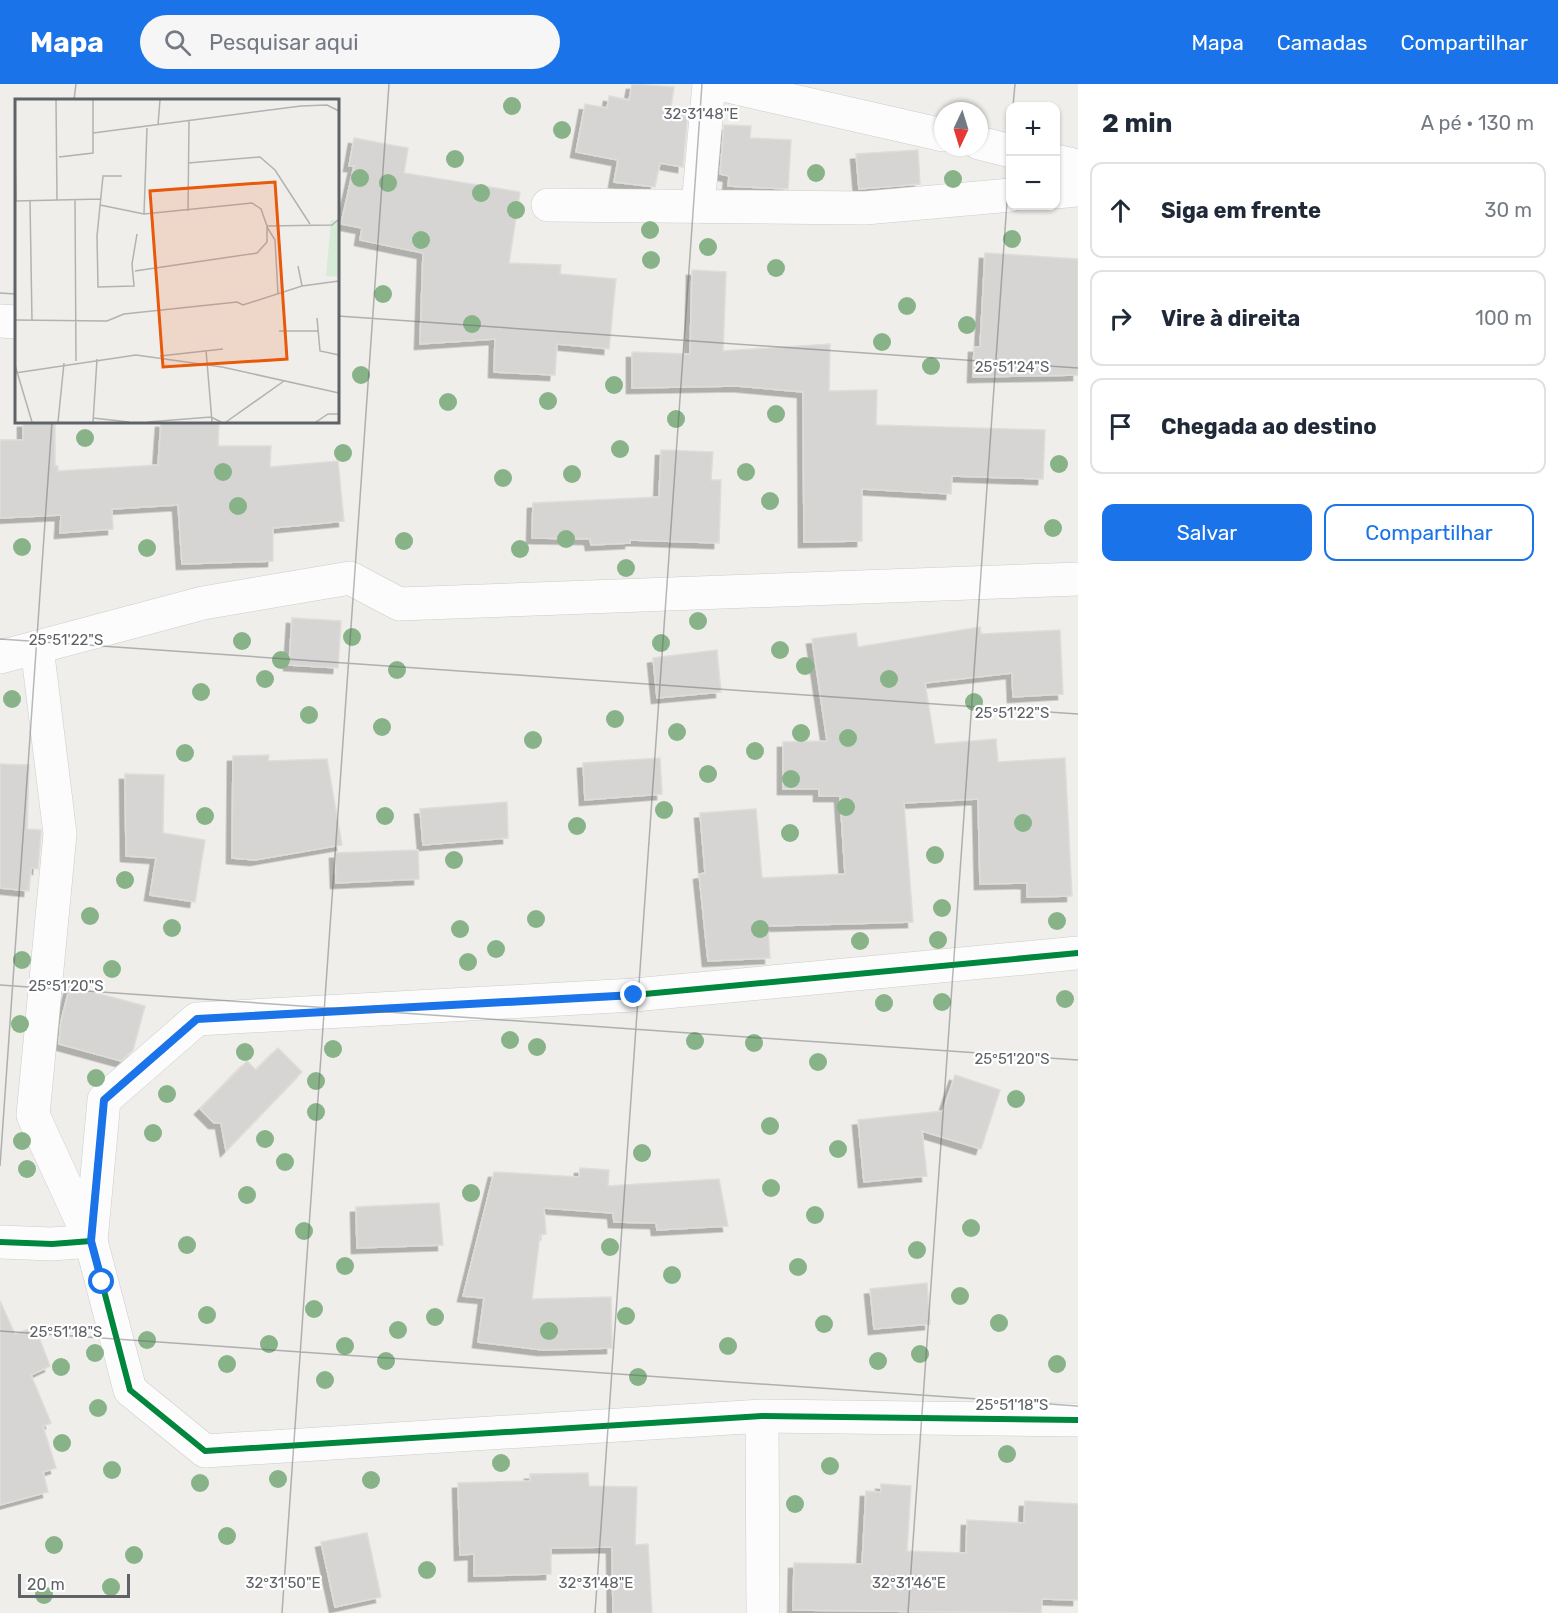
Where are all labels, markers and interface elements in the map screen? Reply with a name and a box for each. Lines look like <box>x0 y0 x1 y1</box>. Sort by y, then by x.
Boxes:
search box <box>140 15 560 69</box>
text: Mapa <box>30 26 104 59</box>
icon: search <box>161 26 194 59</box>
text: Pesquisar aqui <box>209 29 359 56</box>
text: Mapa <box>1191 30 1244 55</box>
text: Camadas <box>1277 30 1367 55</box>
text: Compartilhar <box>1400 30 1528 55</box>
inset map <box>15 99 339 423</box>
north arrow <box>934 102 988 156</box>
map controls <box>1006 102 1060 210</box>
button: + <box>1006 102 1060 156</box>
text: 32°31'48"E <box>664 105 738 123</box>
text: 2 min <box>1102 108 1172 139</box>
text: A pé · 130 m <box>1421 111 1534 135</box>
button: − <box>1006 156 1060 210</box>
icon: ahead <box>1104 194 1137 227</box>
text: Siga em frente <box>1161 197 1321 224</box>
text: 30 m <box>1485 198 1532 222</box>
icon: right <box>1104 302 1137 335</box>
text: Vire à direita <box>1161 305 1300 332</box>
text: 100 m <box>1475 306 1532 330</box>
text: 25°51'24"S <box>975 358 1049 376</box>
icon: arrive <box>1104 410 1137 443</box>
text: Chegada ao destino <box>1161 413 1377 440</box>
button: Salvar <box>1102 504 1312 561</box>
button: Compartilhar <box>1324 504 1534 561</box>
text: 25°51'22"S <box>29 631 103 649</box>
text: 25°51'22"S <box>975 704 1049 722</box>
text: 25°51'20"S <box>28 977 104 995</box>
route end <box>620 981 646 1007</box>
text: 25°51'20"S <box>974 1050 1050 1068</box>
route start <box>88 1268 114 1294</box>
text: 25°51'18"S <box>30 1323 102 1341</box>
text: 25°51'18"S <box>976 1396 1048 1414</box>
scale bar <box>18 1571 130 1598</box>
text: 32°31'50"E <box>245 1574 321 1592</box>
text: 32°31'48"E <box>559 1574 633 1592</box>
text: 32°31'46"E <box>872 1574 946 1592</box>
text: 20 m <box>27 1575 65 1594</box>

